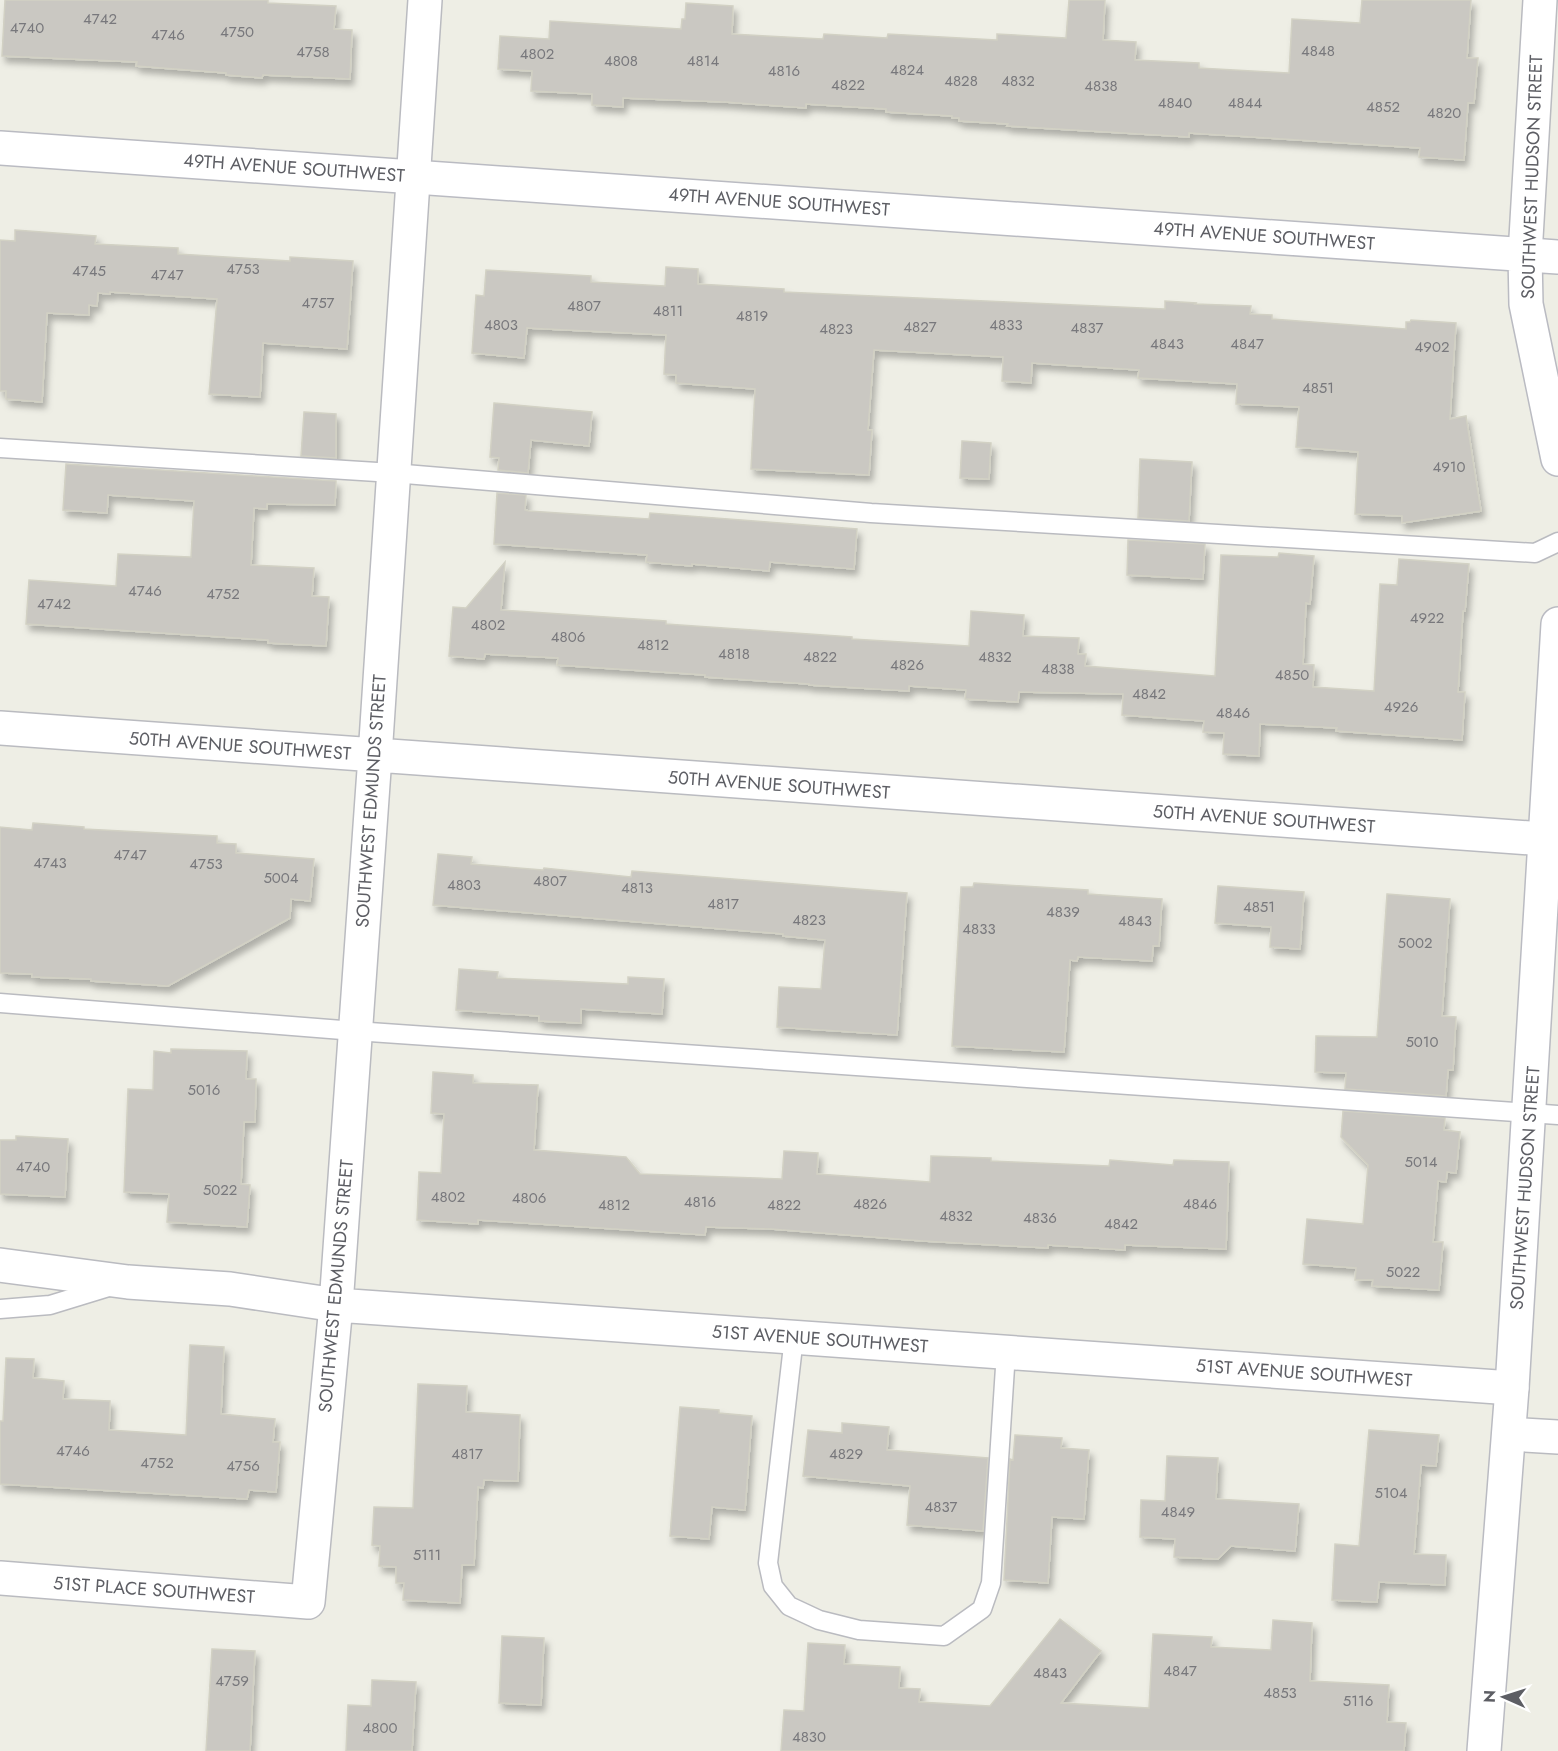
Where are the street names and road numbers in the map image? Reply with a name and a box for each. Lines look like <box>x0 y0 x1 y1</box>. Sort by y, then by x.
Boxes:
street label: SOUTHWEST HUDSON STREET <box>1515 54 1549 300</box>
street label: 49TH AVENUE SOUTHWEST <box>182 147 406 189</box>
street label: 49TH AVENUE SOUTHWEST <box>667 181 891 223</box>
street label: 49TH AVENUE SOUTHWEST <box>1152 215 1376 257</box>
street label: SOUTHWEST EDMUNDS STREET <box>349 673 393 929</box>
street label: 50TH AVENUE SOUTHWEST <box>128 725 353 767</box>
street label: 50TH AVENUE SOUTHWEST <box>667 764 892 806</box>
street label: 50TH AVENUE SOUTHWEST <box>1152 798 1377 840</box>
street label: SOUTHWEST HUDSON STREET <box>1504 1065 1547 1311</box>
street label: SOUTHWEST EDMUNDS STREET <box>312 1158 360 1414</box>
street label: 51ST AVENUE SOUTHWEST <box>711 1318 930 1360</box>
street label: 51ST AVENUE SOUTHWEST <box>1195 1352 1414 1394</box>
street label: 51ST PLACE SOUTHWEST <box>52 1570 256 1610</box>

